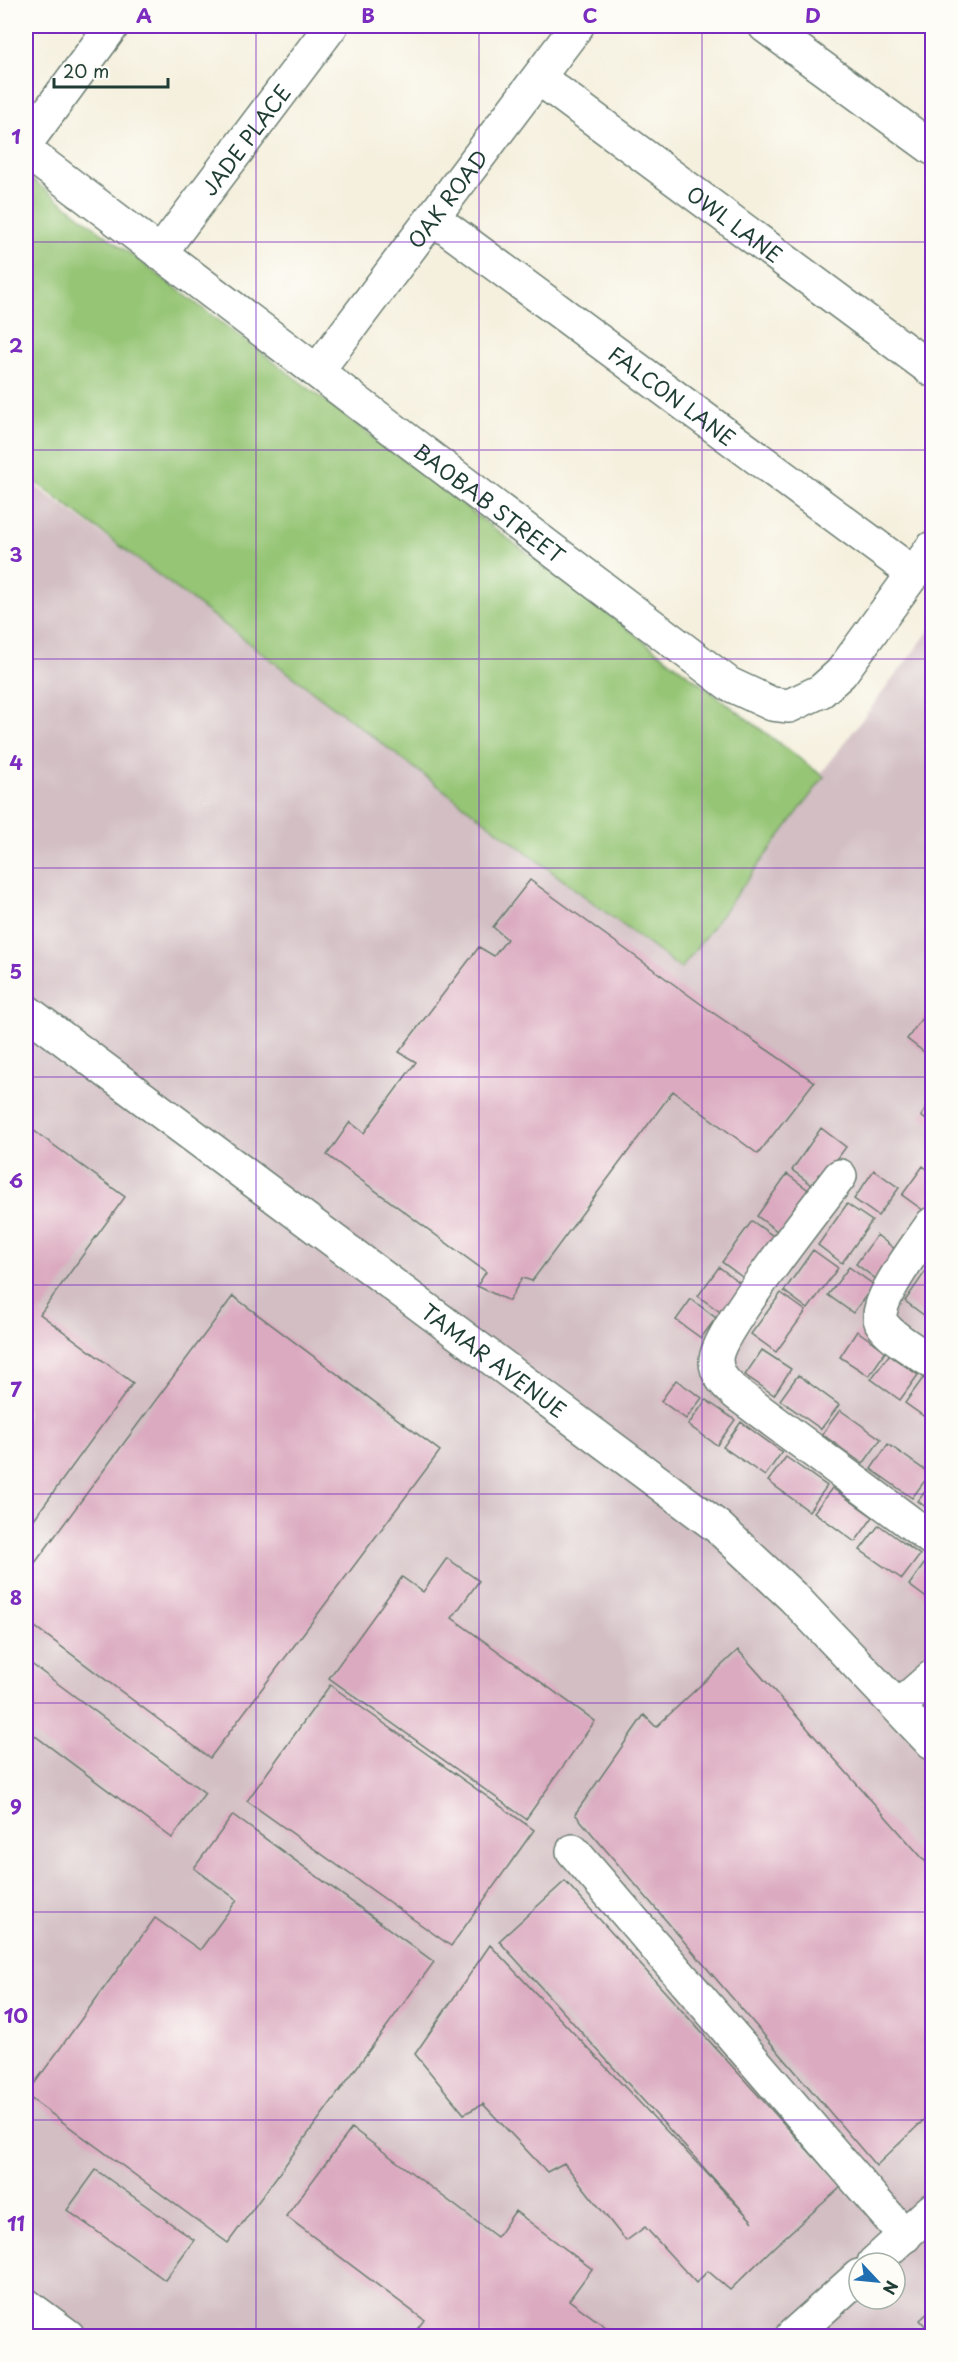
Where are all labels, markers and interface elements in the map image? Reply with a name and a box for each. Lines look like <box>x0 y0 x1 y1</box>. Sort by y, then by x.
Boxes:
text: A <box>136 0 152 30</box>
text: B <box>361 0 375 30</box>
text: C <box>582 0 598 30</box>
text: D <box>805 0 821 30</box>
scale bar <box>54 51 168 89</box>
text: 20 m <box>63 57 109 84</box>
street label: JADE PLACE <box>193 77 298 202</box>
text: 1 <box>11 121 21 151</box>
street label: OAK ROAD <box>399 142 495 255</box>
street label: OWL LANE <box>680 177 789 270</box>
text: 2 <box>9 330 23 360</box>
street label: FALCON LANE <box>602 337 743 453</box>
street label: BAOBAB STREET <box>407 435 573 571</box>
text: 3 <box>9 539 23 569</box>
text: 4 <box>9 747 23 777</box>
text: 5 <box>10 956 22 986</box>
text: 6 <box>9 1165 23 1195</box>
street label: TAMAR AVENUE <box>415 1295 573 1425</box>
text: 7 <box>10 1374 22 1404</box>
text: 8 <box>10 1582 22 1612</box>
text: 9 <box>10 1791 22 1821</box>
text: 10 <box>4 2000 28 2030</box>
text: 11 <box>7 2208 25 2238</box>
north arrow <box>847 2251 907 2311</box>
text: N <box>878 2277 905 2299</box>

